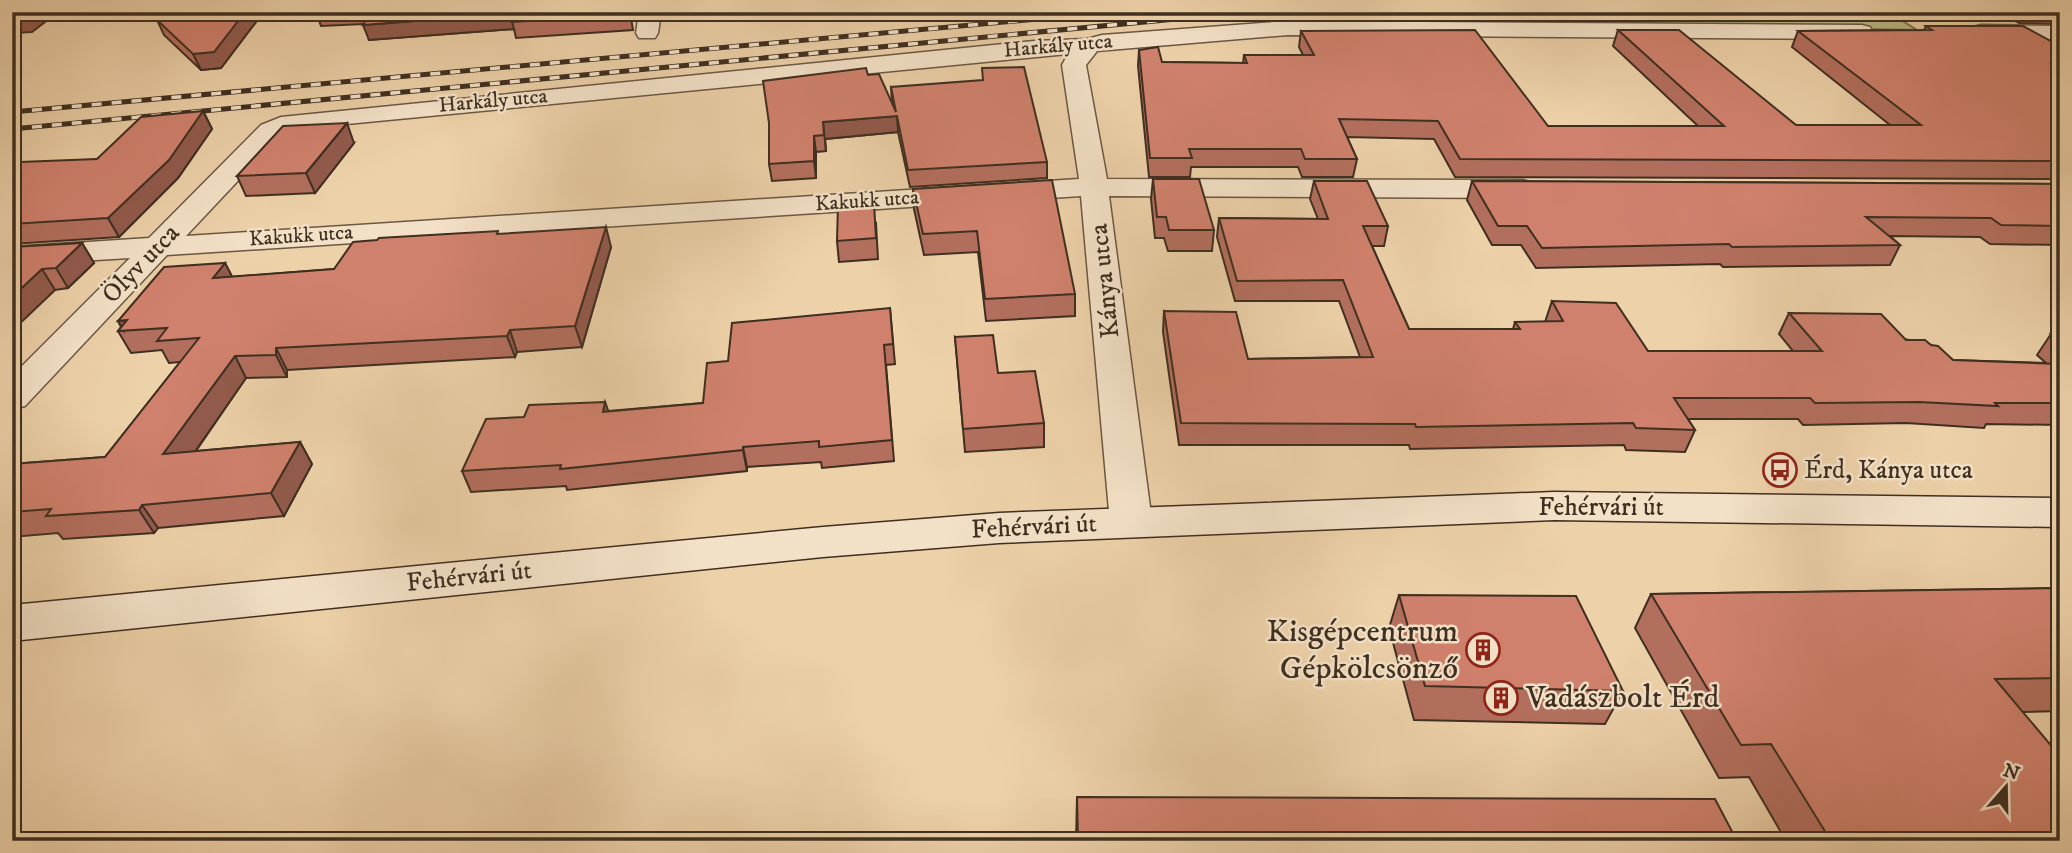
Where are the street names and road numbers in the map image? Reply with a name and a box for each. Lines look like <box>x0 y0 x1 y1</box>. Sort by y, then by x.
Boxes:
street label: Harkály utca <box>1003 28 1113 64</box>
street label: Harkály utca <box>438 83 548 119</box>
street label: Kakukk utca <box>814 184 920 218</box>
street label: Ölyv utca <box>95 217 187 311</box>
street label: Kakukk utca <box>248 219 354 253</box>
street label: Kánya utca <box>1083 222 1127 340</box>
street label: Fehérvári út <box>1538 491 1664 524</box>
street label: Fehérvári út <box>970 507 1098 547</box>
street label: Fehérvári út <box>405 554 533 600</box>

